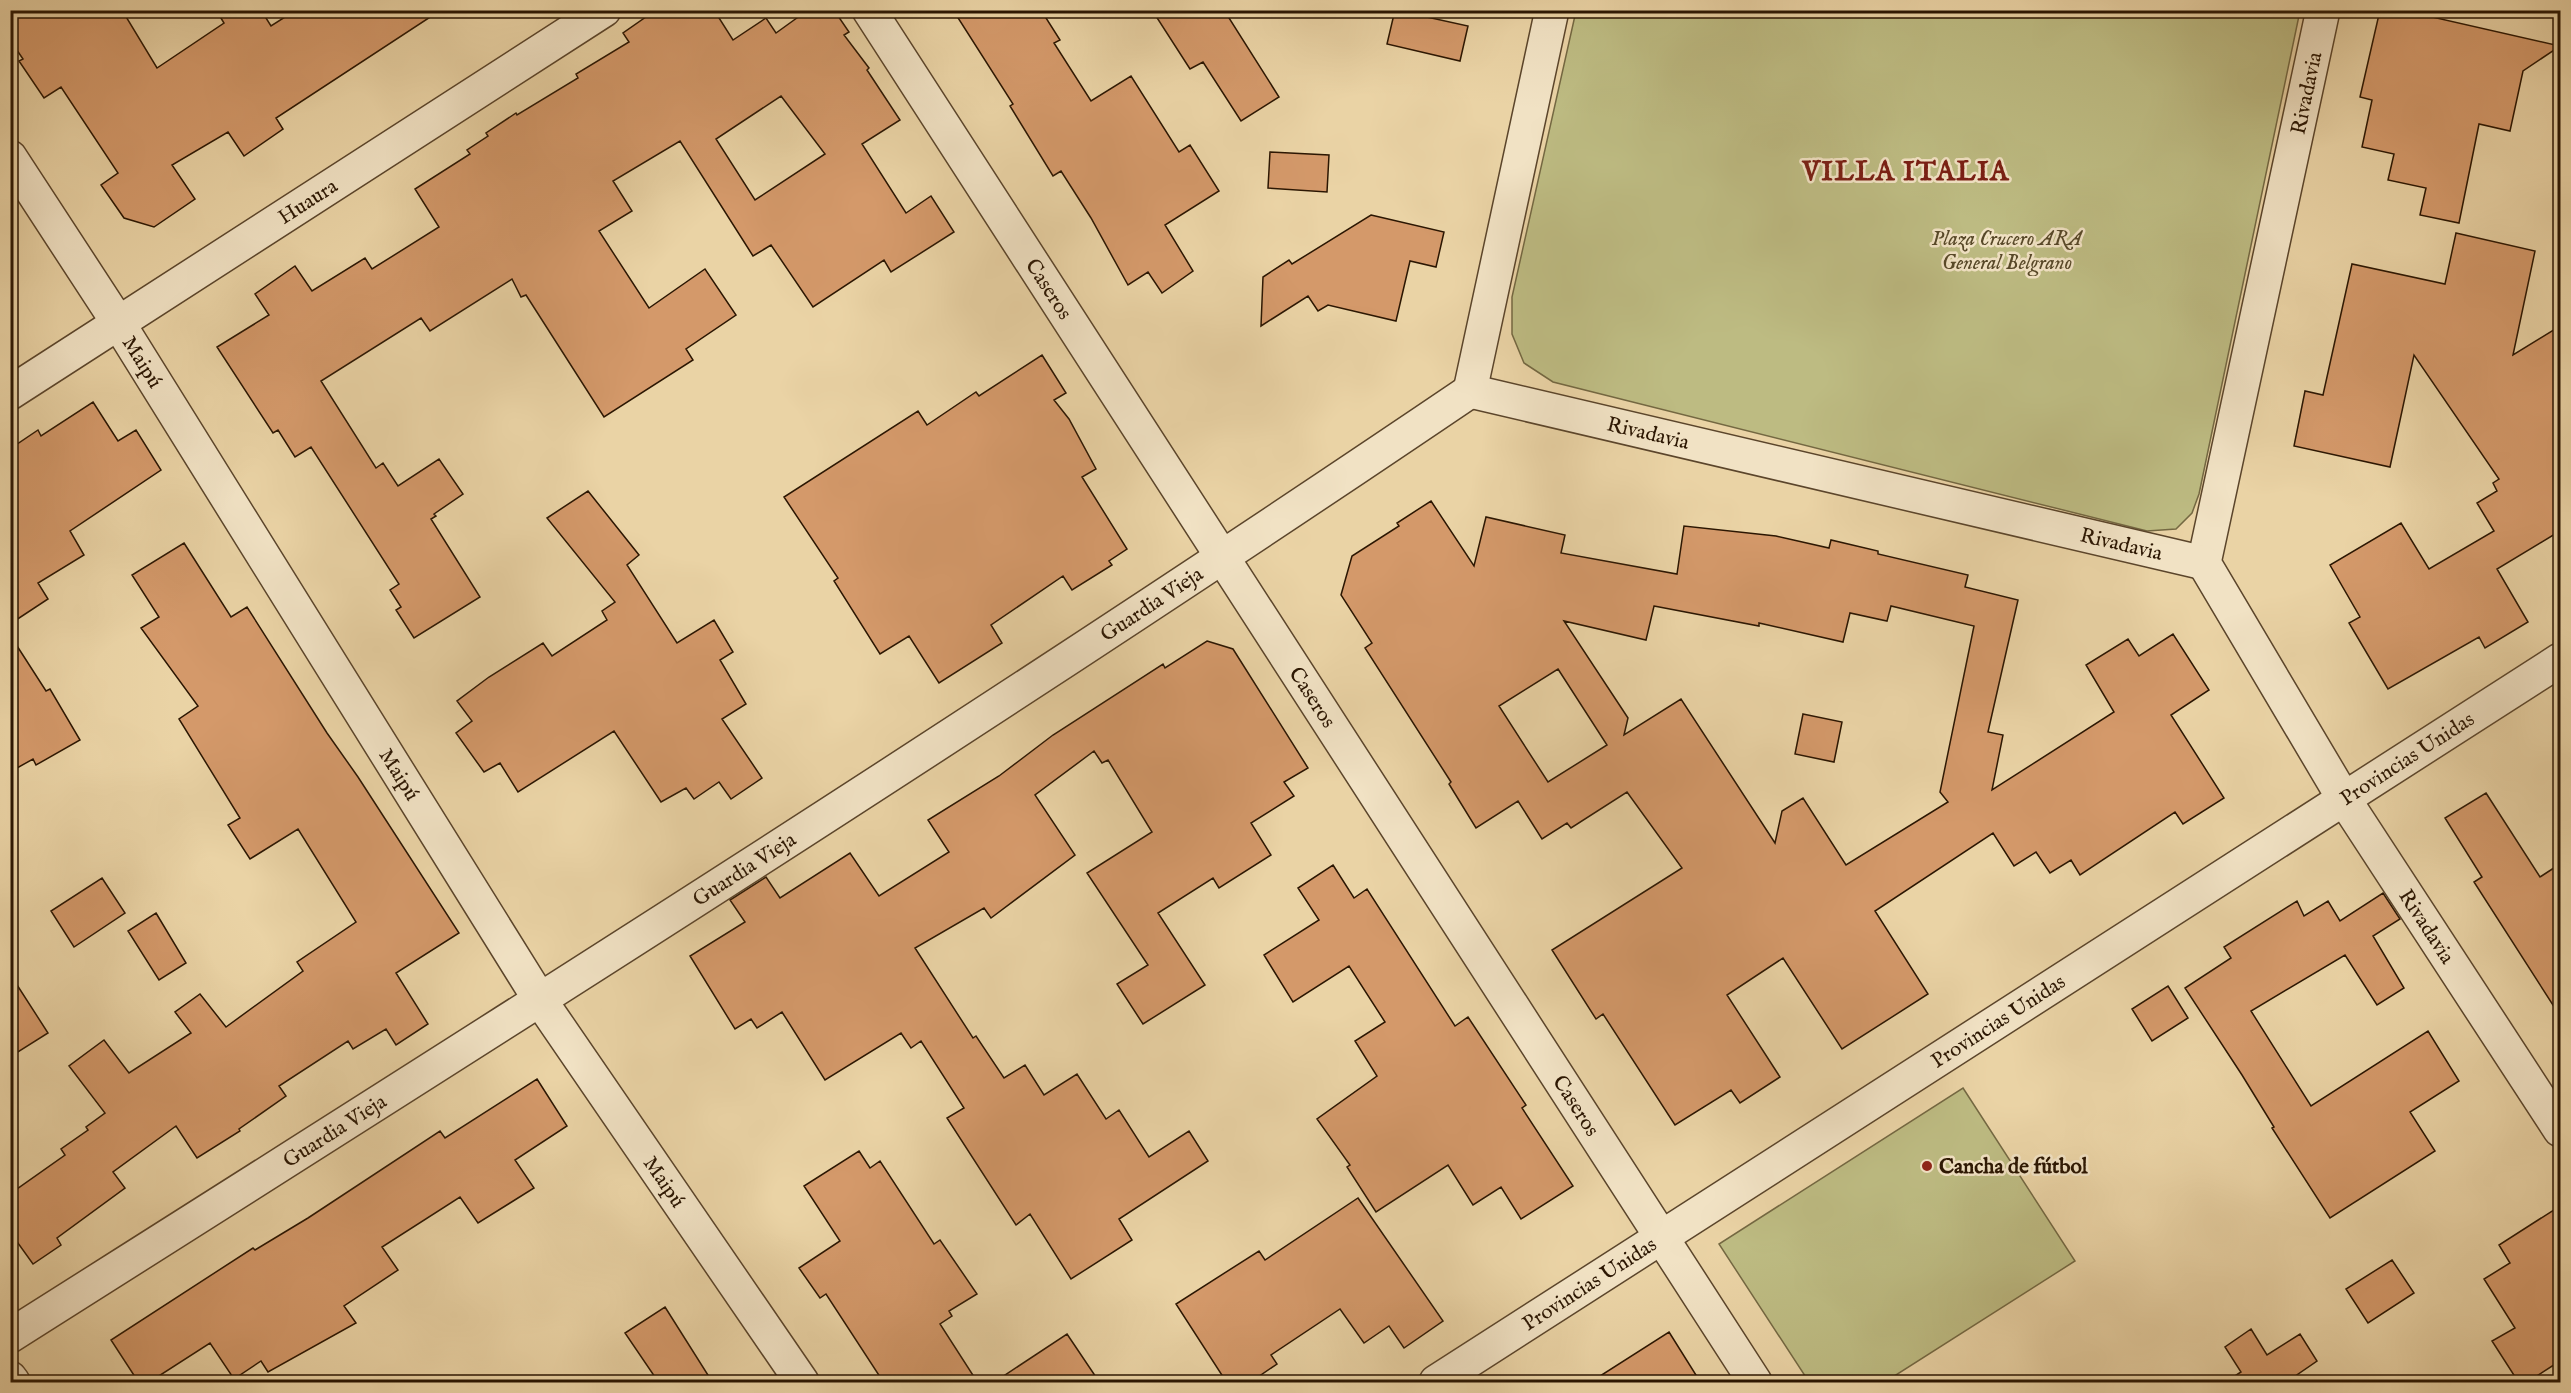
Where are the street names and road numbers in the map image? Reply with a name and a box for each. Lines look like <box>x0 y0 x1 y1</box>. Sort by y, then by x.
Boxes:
street label: Rivadavia <box>2286 49 2330 137</box>
street label: Huaura <box>274 173 344 231</box>
street label: Caseros <box>1018 254 1078 325</box>
street label: Maipú <box>115 331 168 394</box>
street label: Rivadavia <box>1604 412 1693 457</box>
street label: Rivadavia <box>2077 522 2166 568</box>
street label: Guardia Vieja <box>1096 561 1210 649</box>
street label: Caseros <box>1282 662 1341 734</box>
street label: Provincias Unidas <box>2335 706 2480 813</box>
street label: Maipú <box>372 744 425 806</box>
street label: Guardia Vieja <box>688 826 802 913</box>
street label: Rivadavia <box>2392 885 2460 970</box>
street label: Provincias Unidas <box>1927 969 2071 1075</box>
street label: Caseros <box>1545 1071 1605 1142</box>
street label: Guardia Vieja <box>278 1088 393 1175</box>
street label: Maipú <box>636 1151 691 1213</box>
street label: Provincias Unidas <box>1518 1232 1662 1338</box>

